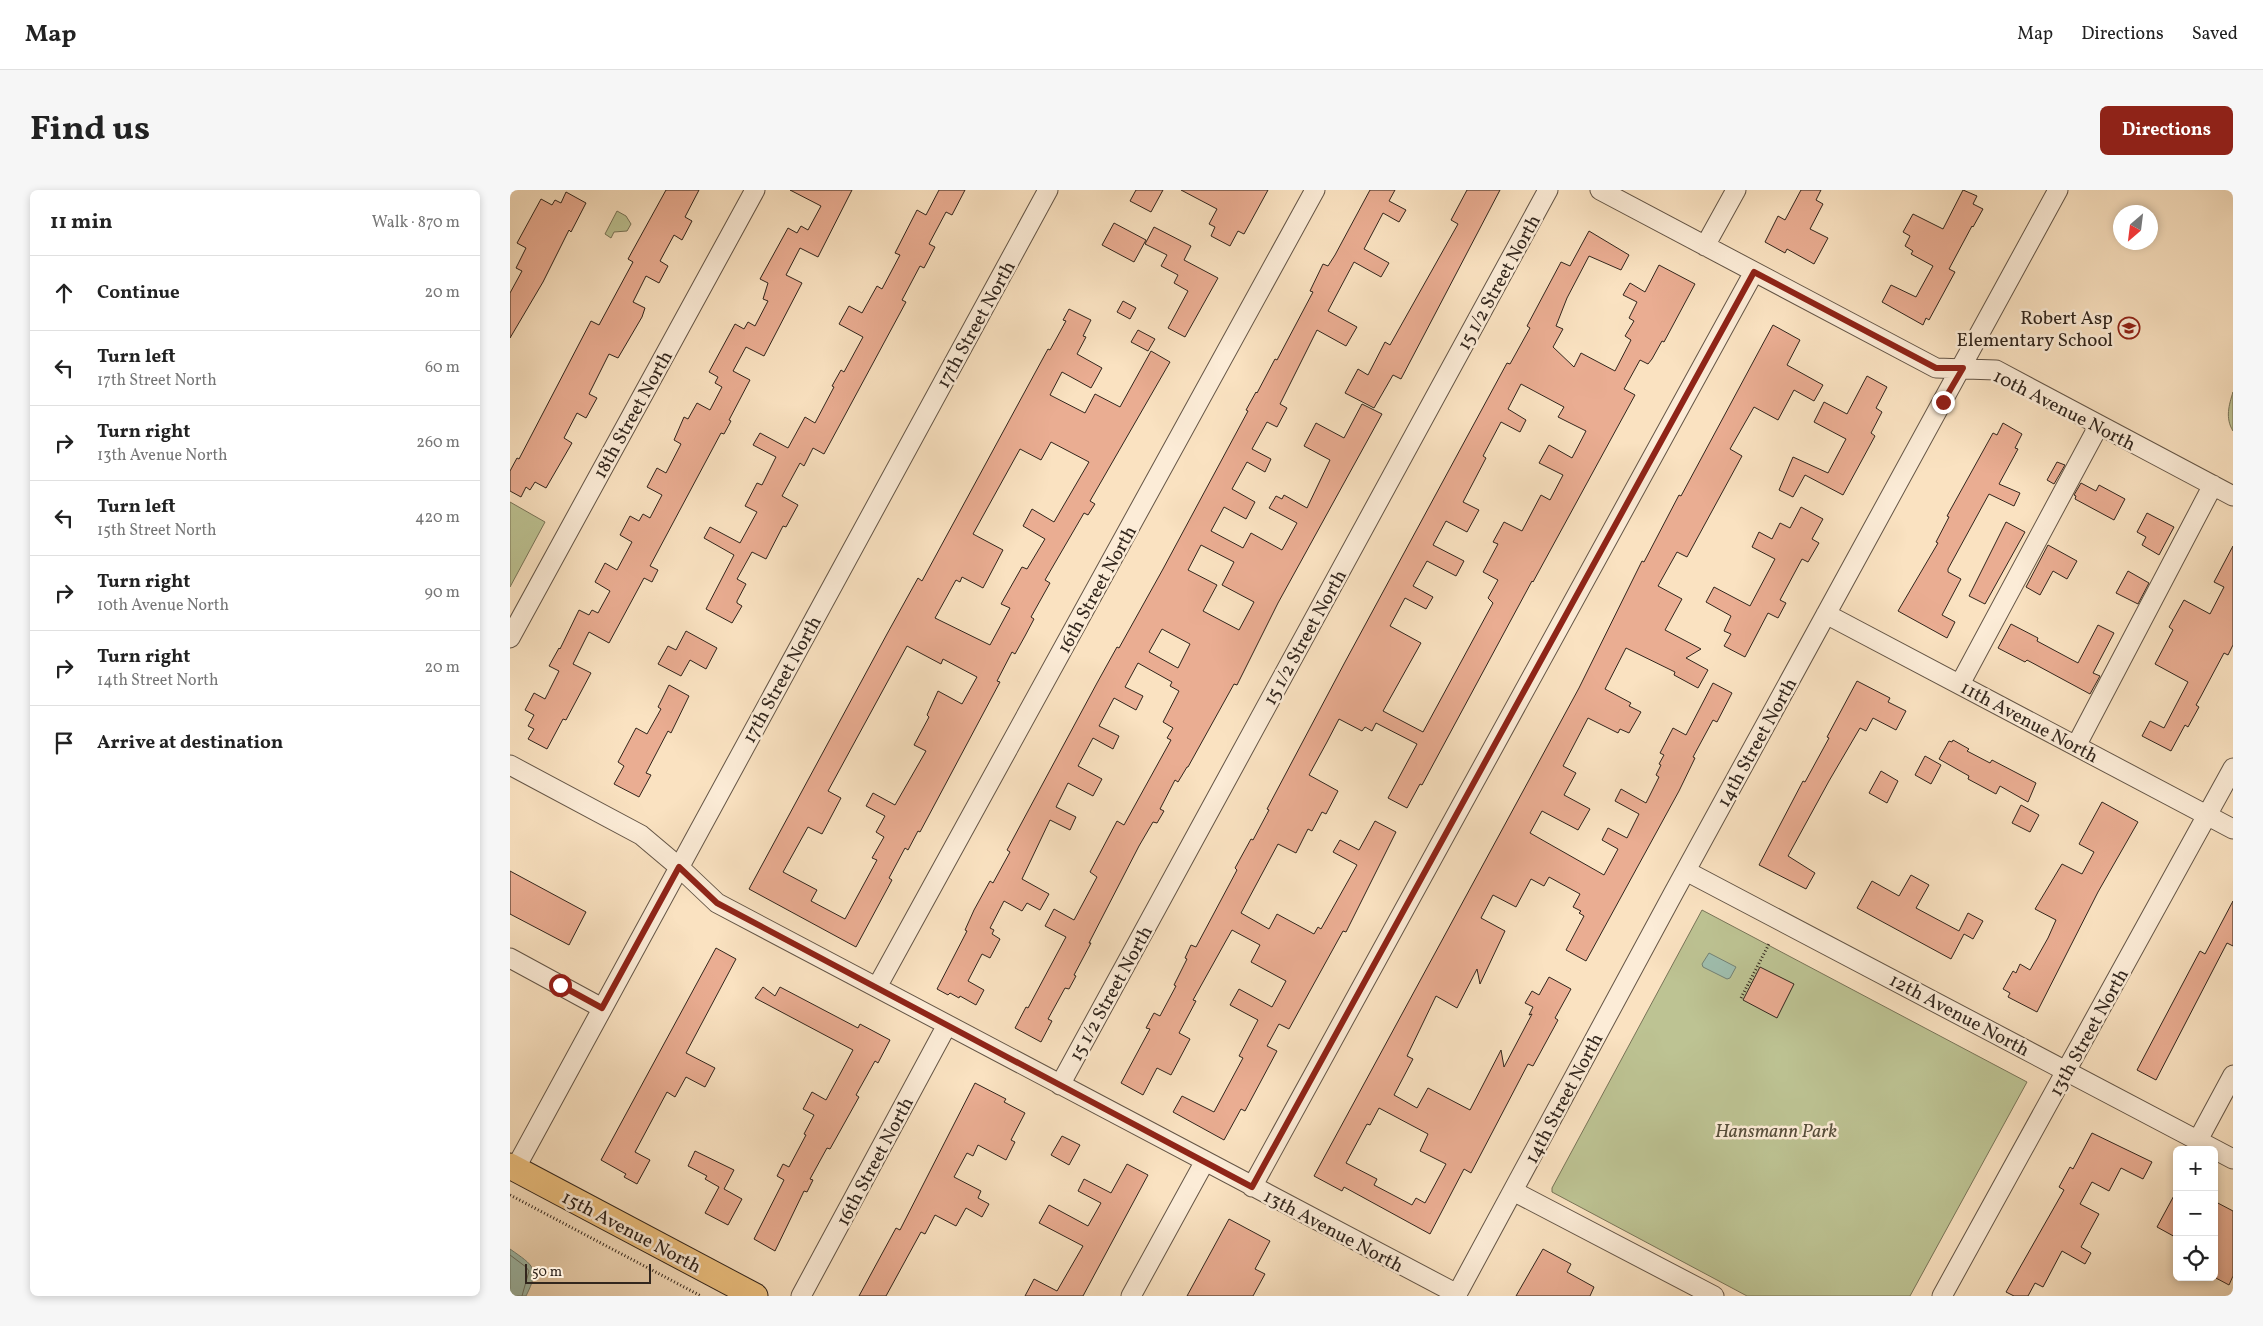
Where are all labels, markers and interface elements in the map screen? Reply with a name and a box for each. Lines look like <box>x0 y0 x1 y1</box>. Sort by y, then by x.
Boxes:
text: Map <box>25 18 76 52</box>
text: Map <box>2017 22 2053 47</box>
text: Directions <box>2081 22 2164 47</box>
text: Saved <box>2192 22 2238 47</box>
text: Find us <box>30 106 150 154</box>
button: Directions <box>2100 106 2233 155</box>
north arrow <box>2113 205 2158 250</box>
text: 11 min <box>50 208 113 237</box>
street label: 15 1/2 Street North <box>1452 210 1548 355</box>
text: Walk · 870 m <box>372 212 460 234</box>
street label: 17th Street North <box>931 257 1023 393</box>
icon: ahead <box>50 279 78 307</box>
text: Continue <box>97 280 180 306</box>
text: 20 m <box>425 282 460 304</box>
place label: Robert Asp Elementary School <box>1957 306 2113 354</box>
school or university icon: Robert Asp Elementary School <box>2117 316 2141 340</box>
text: Turn left <box>97 344 176 370</box>
street label: 18th Street North <box>588 346 680 484</box>
icon: left <box>50 354 78 382</box>
text: 60 m <box>425 357 460 379</box>
street label: 10th Avenue North <box>1988 364 2140 458</box>
text: 17th Street North <box>97 370 217 392</box>
route end <box>1932 391 1955 414</box>
text: Turn right <box>97 419 190 445</box>
icon: right <box>50 429 78 457</box>
text: 260 m <box>416 432 460 454</box>
text: 13th Avenue North <box>97 445 228 467</box>
text: Turn left <box>97 494 176 520</box>
icon: left <box>50 504 78 532</box>
text: 420 m <box>415 507 460 529</box>
text: 15th Street North <box>97 520 217 542</box>
street label: 16th Street North <box>1052 521 1144 659</box>
street label: 15 1/2 Street North <box>1258 565 1354 710</box>
text: Turn right <box>97 569 190 595</box>
icon: right <box>50 579 78 607</box>
text: 90 m <box>424 582 460 604</box>
text: 10th Avenue North <box>97 595 229 617</box>
street label: 17th Street North <box>737 612 829 748</box>
text: Turn right <box>97 644 190 670</box>
icon: right <box>50 654 78 682</box>
text: 20 m <box>425 657 460 679</box>
text: 14th Street North <box>97 670 219 692</box>
street label: 14th Street North <box>1711 674 1804 812</box>
street label: 11th Avenue North <box>1956 675 2103 770</box>
icon: arrive <box>50 729 78 757</box>
text: Arrive at destination <box>97 730 283 756</box>
street label: 15 1/2 Street North <box>1064 921 1160 1066</box>
street label: 13th Street North <box>2044 964 2136 1102</box>
street label: 12th Avenue North <box>1884 968 2034 1064</box>
route start <box>549 974 572 997</box>
street label: 14th Street North <box>1519 1029 1610 1169</box>
street label: 16th Street North <box>831 1093 921 1231</box>
park label: Hansmann Park <box>1715 1119 1837 1145</box>
map controls <box>2173 1146 2218 1281</box>
button: + <box>2173 1146 2218 1191</box>
street label: 13th Avenue North <box>1259 1184 1408 1280</box>
street label: 15th Avenue North <box>557 1185 705 1280</box>
button: − <box>2173 1191 2218 1236</box>
button: locate <box>2173 1236 2218 1281</box>
scale bar <box>525 1261 651 1284</box>
text: 50 m <box>532 1263 562 1282</box>

